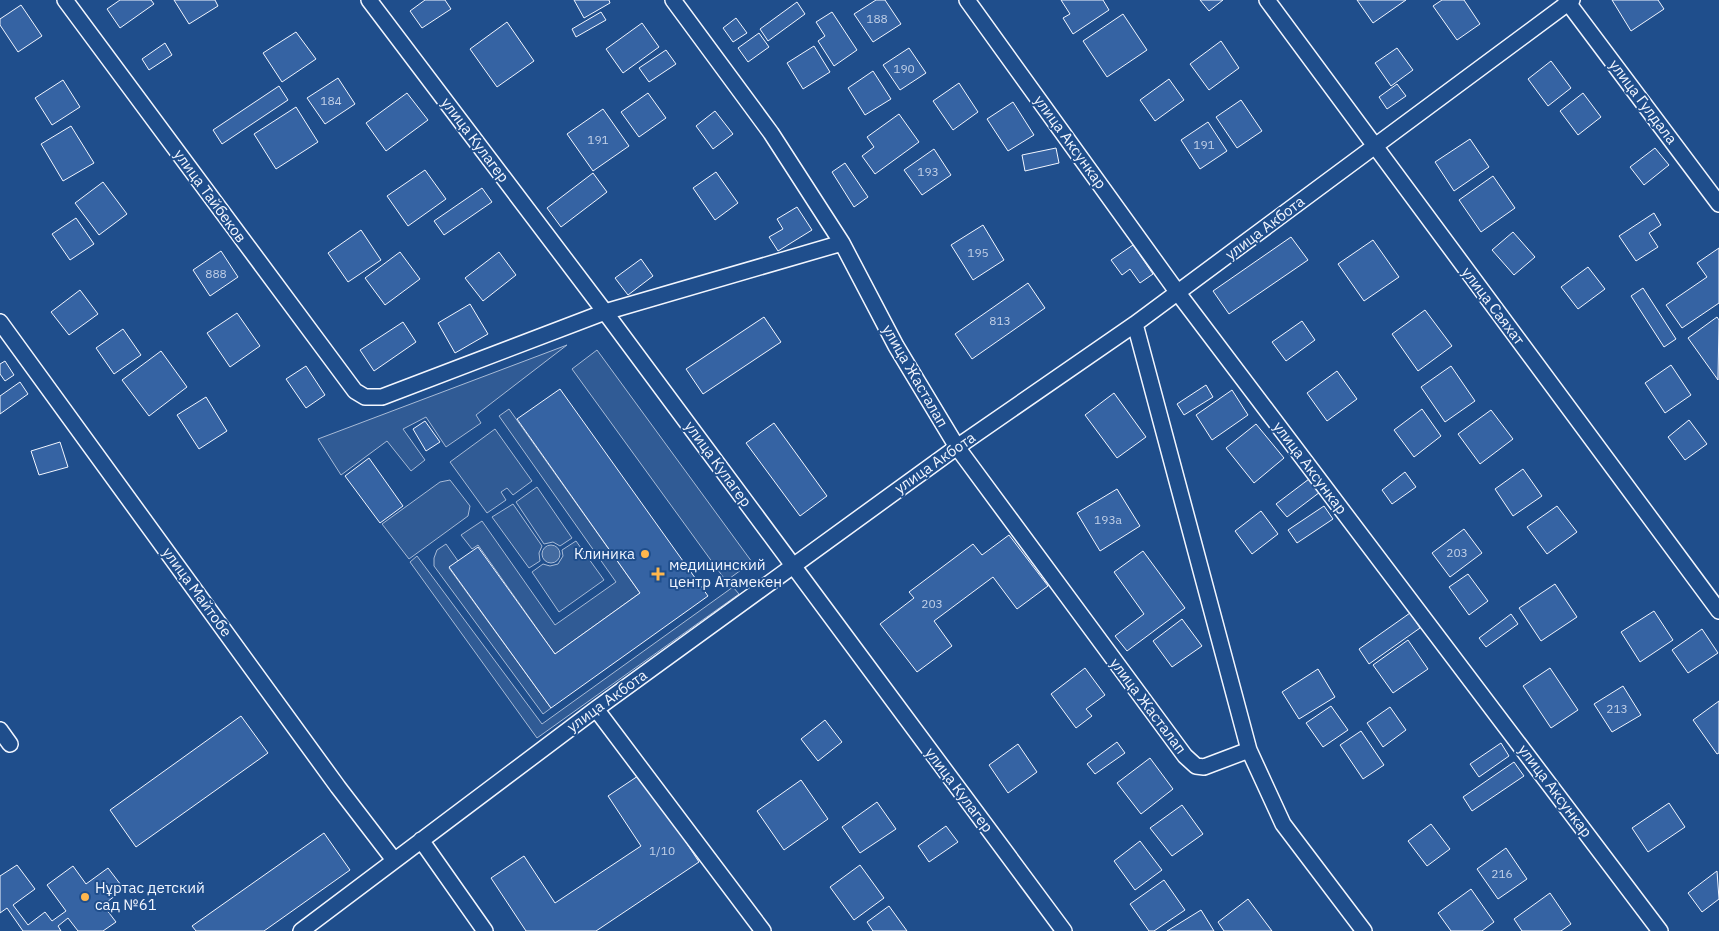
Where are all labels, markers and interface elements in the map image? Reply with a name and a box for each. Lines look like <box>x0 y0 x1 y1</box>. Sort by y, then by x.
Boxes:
house number: 188 <box>866 11 888 26</box>
street label: улица Гулдала <box>1605 56 1681 148</box>
house number: 190 <box>893 61 915 76</box>
street label: улица Аксункар <box>1030 91 1111 192</box>
house number: 184 <box>320 93 342 108</box>
street label: улица Кулагер <box>437 93 514 186</box>
house number: 191 <box>587 132 609 147</box>
house number: 191 <box>1193 137 1215 152</box>
street label: улица Тайбеков <box>170 145 251 246</box>
house number: 193 <box>917 164 939 179</box>
street label: улица Акбота <box>1221 192 1308 264</box>
house number: 195 <box>967 245 989 260</box>
street label: улица Саяхат <box>1458 263 1529 348</box>
house number: 888 <box>205 266 227 281</box>
house number: 813 <box>989 313 1011 328</box>
street label: улица Жасталап <box>878 321 953 430</box>
street label: улица Кулагер <box>681 417 756 510</box>
street label: улица Аксункар <box>1269 418 1351 518</box>
street label: улица Акбота <box>891 428 979 497</box>
house number: 193а <box>1094 512 1123 527</box>
street label: улица Майтобе <box>159 543 236 640</box>
place label: Клиника <box>574 544 635 563</box>
house number: 203 <box>1446 545 1468 560</box>
marker: Клиника <box>639 548 651 560</box>
place label: медицинский центр Атамекен <box>669 555 782 591</box>
marker: медицинский центр Атамекен <box>651 567 665 581</box>
house number: 203 <box>921 596 943 611</box>
street label: улица Жасталап <box>1106 654 1191 758</box>
street label: улица Акбота <box>563 665 651 736</box>
house number: 213 <box>1606 701 1628 716</box>
street label: улица Аксункар <box>1514 741 1596 841</box>
street label: улица Кулагер <box>921 743 998 836</box>
house number: 1/10 <box>649 843 675 858</box>
house number: 216 <box>1491 866 1513 881</box>
place label: Нұртас детский сад №61 <box>95 878 205 914</box>
marker: Нұртас детский сад №61 <box>79 891 91 903</box>

